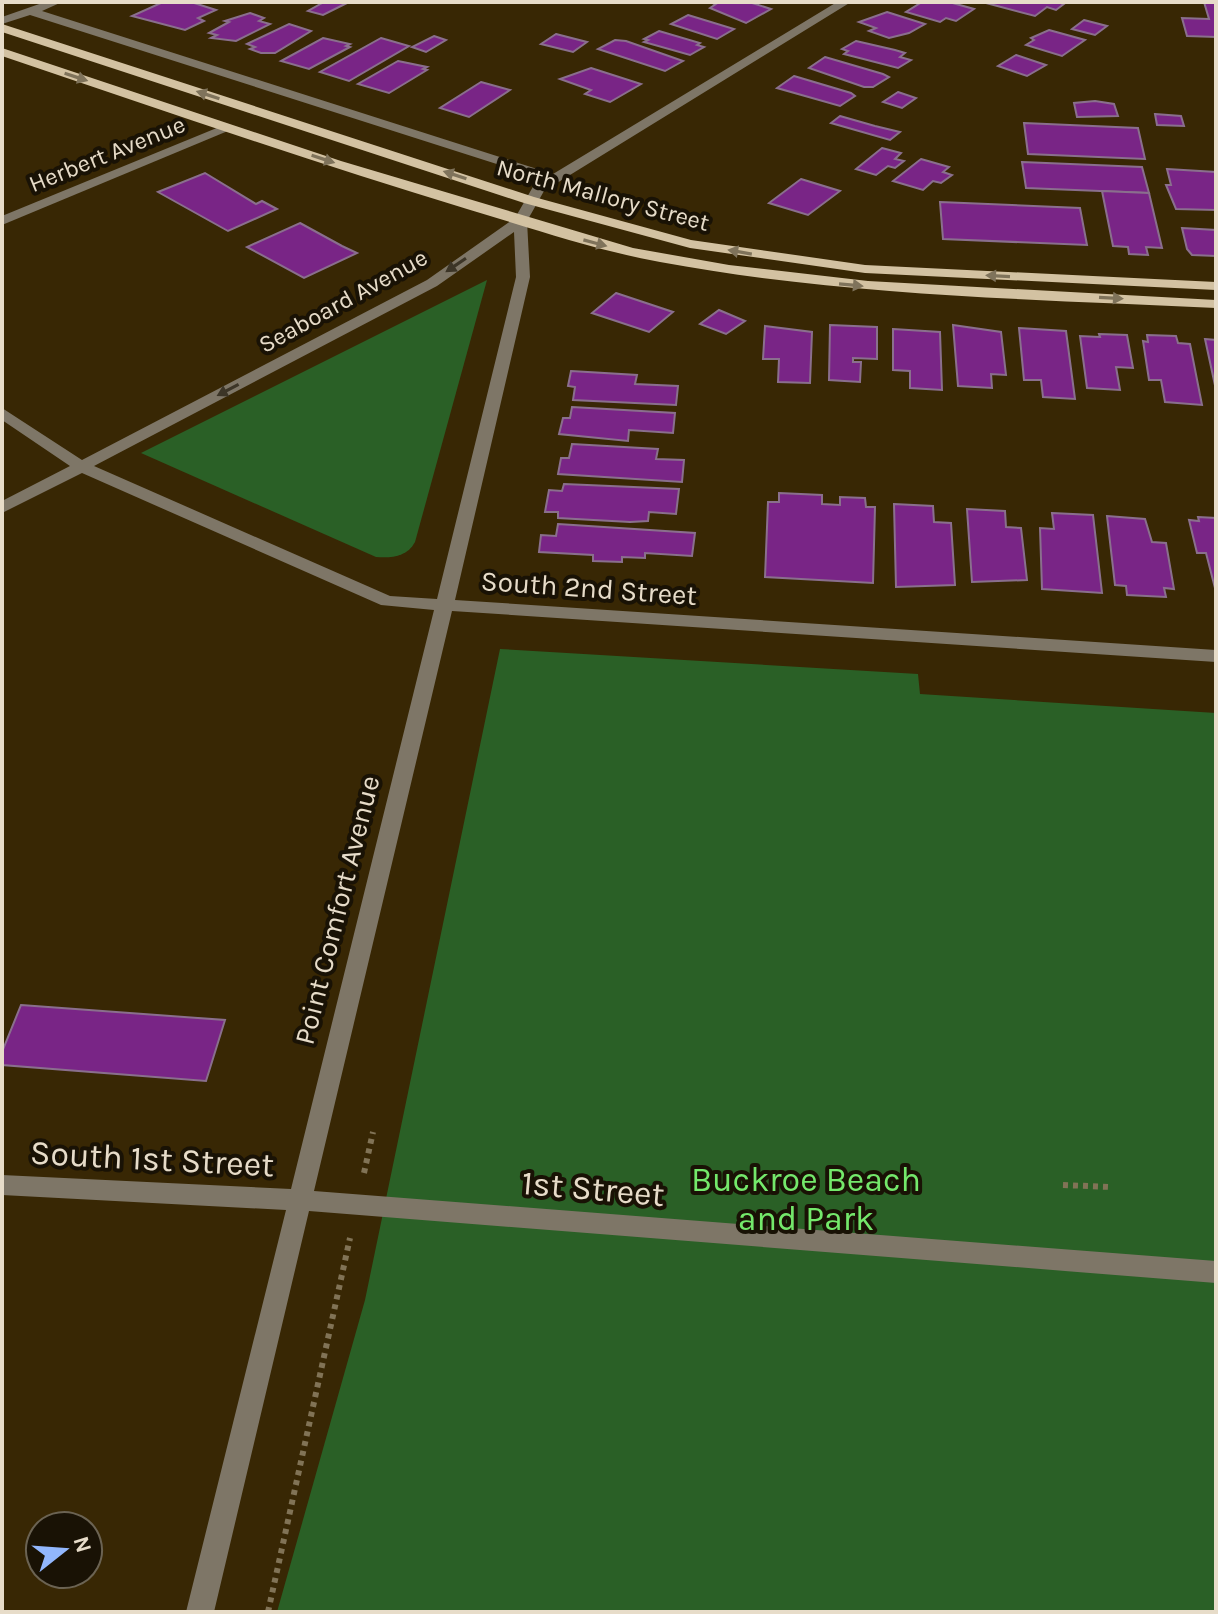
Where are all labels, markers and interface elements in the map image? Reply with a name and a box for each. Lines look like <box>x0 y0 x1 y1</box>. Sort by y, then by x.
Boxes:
one-way arrow <box>64 71 88 83</box>
one-way arrow <box>196 88 220 101</box>
street label: Herbert Avenue <box>25 110 189 198</box>
one-way arrow <box>311 153 335 165</box>
street label: North Mallory Street <box>494 153 712 237</box>
one-way arrow <box>443 169 467 181</box>
one-way arrow <box>583 238 608 250</box>
street label: Seaboard Avenue <box>254 243 432 359</box>
one-way arrow <box>727 246 752 258</box>
one-way arrow <box>445 257 466 272</box>
one-way arrow <box>985 269 1010 282</box>
one-way arrow <box>839 279 864 292</box>
one-way arrow <box>1099 292 1124 305</box>
one-way arrow <box>217 384 240 397</box>
street label: South 2nd Street <box>480 564 698 612</box>
street label: Point Comfort Avenue <box>288 772 386 1048</box>
street label: South 1st Street <box>29 1133 275 1185</box>
park label: Buckroe Beach and Park <box>691 1160 921 1239</box>
street label: 1st Street <box>520 1163 666 1215</box>
north arrow <box>24 1510 104 1590</box>
text: N <box>67 1533 97 1556</box>

